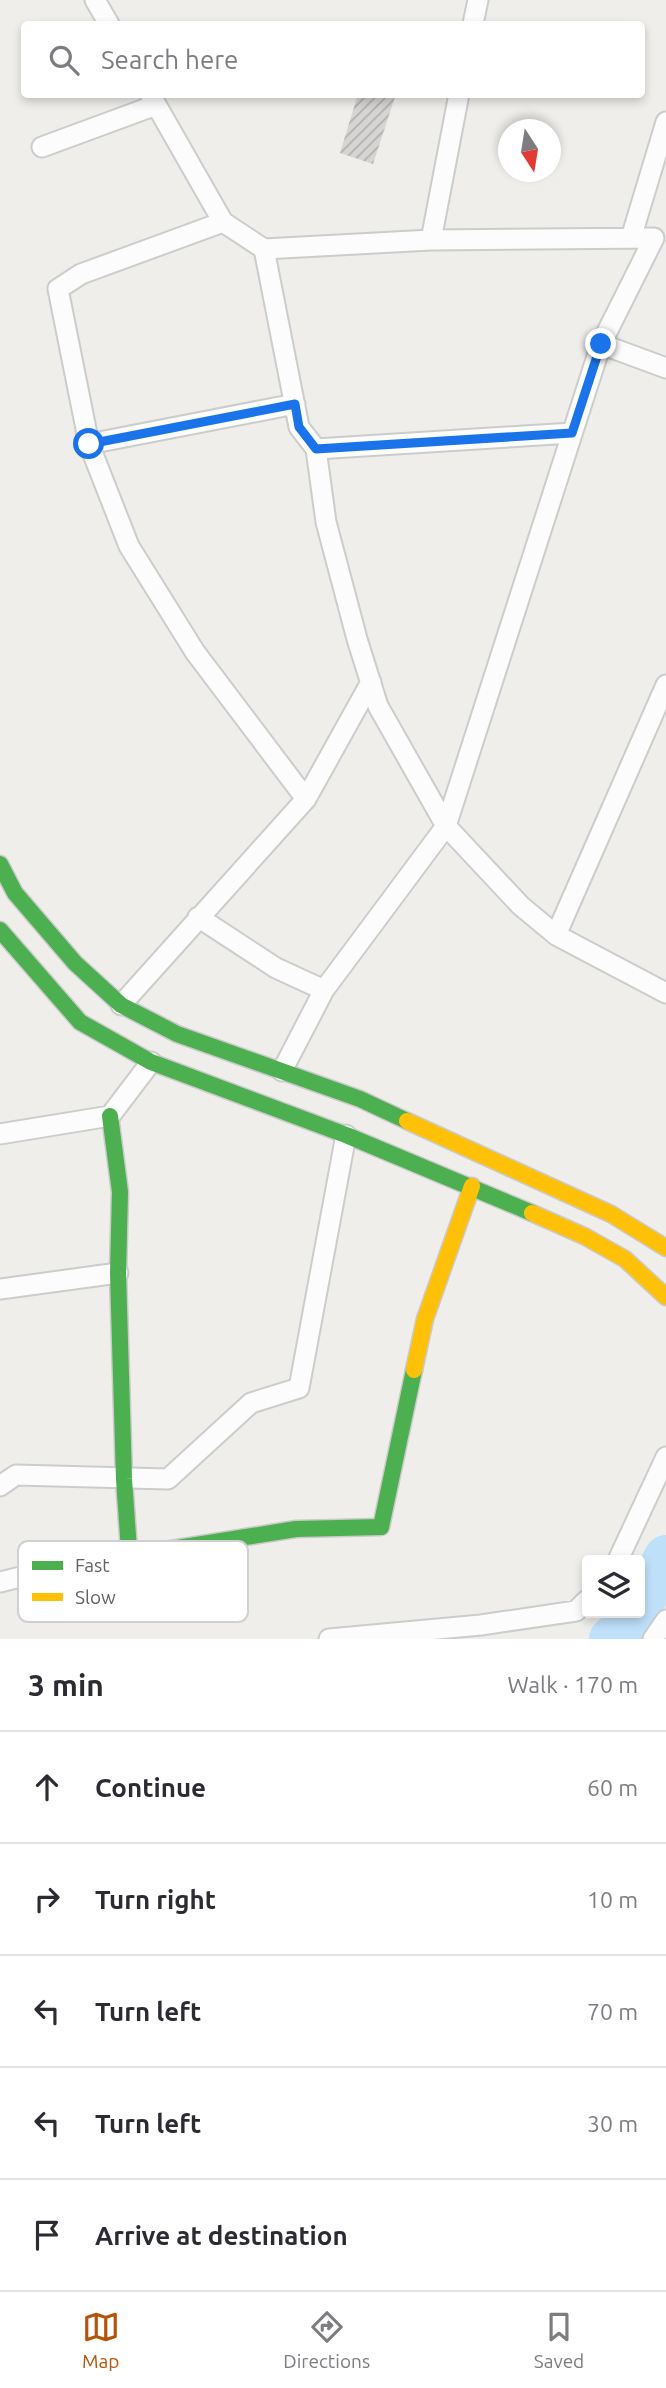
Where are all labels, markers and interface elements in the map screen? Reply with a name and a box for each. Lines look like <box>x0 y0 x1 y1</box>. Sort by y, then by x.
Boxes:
search box <box>21 21 645 98</box>
icon: search <box>45 41 83 79</box>
text: Search here <box>101 45 238 74</box>
north arrow <box>498 119 561 182</box>
route end <box>585 328 616 359</box>
route start <box>73 428 104 459</box>
legend <box>18 1541 248 1622</box>
text: Fast <box>75 1554 110 1576</box>
map controls <box>582 1555 645 1618</box>
button: layers <box>582 1555 645 1618</box>
text: Slow <box>75 1586 116 1608</box>
text: 3 min <box>28 1668 104 1702</box>
text: Walk · 170 m <box>507 1672 638 1697</box>
icon: ahead <box>28 1768 66 1806</box>
text: Continue <box>95 1773 206 1802</box>
text: 60 m <box>587 1775 638 1800</box>
icon: right <box>28 1880 66 1918</box>
text: Turn right <box>95 1885 216 1914</box>
text: 10 m <box>587 1887 638 1912</box>
icon: left <box>28 1992 66 2030</box>
text: Turn left <box>95 1997 201 2026</box>
text: 70 m <box>587 1999 638 2024</box>
icon: left <box>28 2104 66 2142</box>
text: Turn left <box>95 2109 201 2138</box>
text: 30 m <box>587 2111 638 2136</box>
icon: arrive <box>28 2216 66 2254</box>
text: Arrive at destination <box>95 2221 348 2250</box>
tab: Map <box>82 2308 120 2372</box>
tab: Directions <box>283 2308 370 2372</box>
tab: Saved <box>534 2308 584 2372</box>

